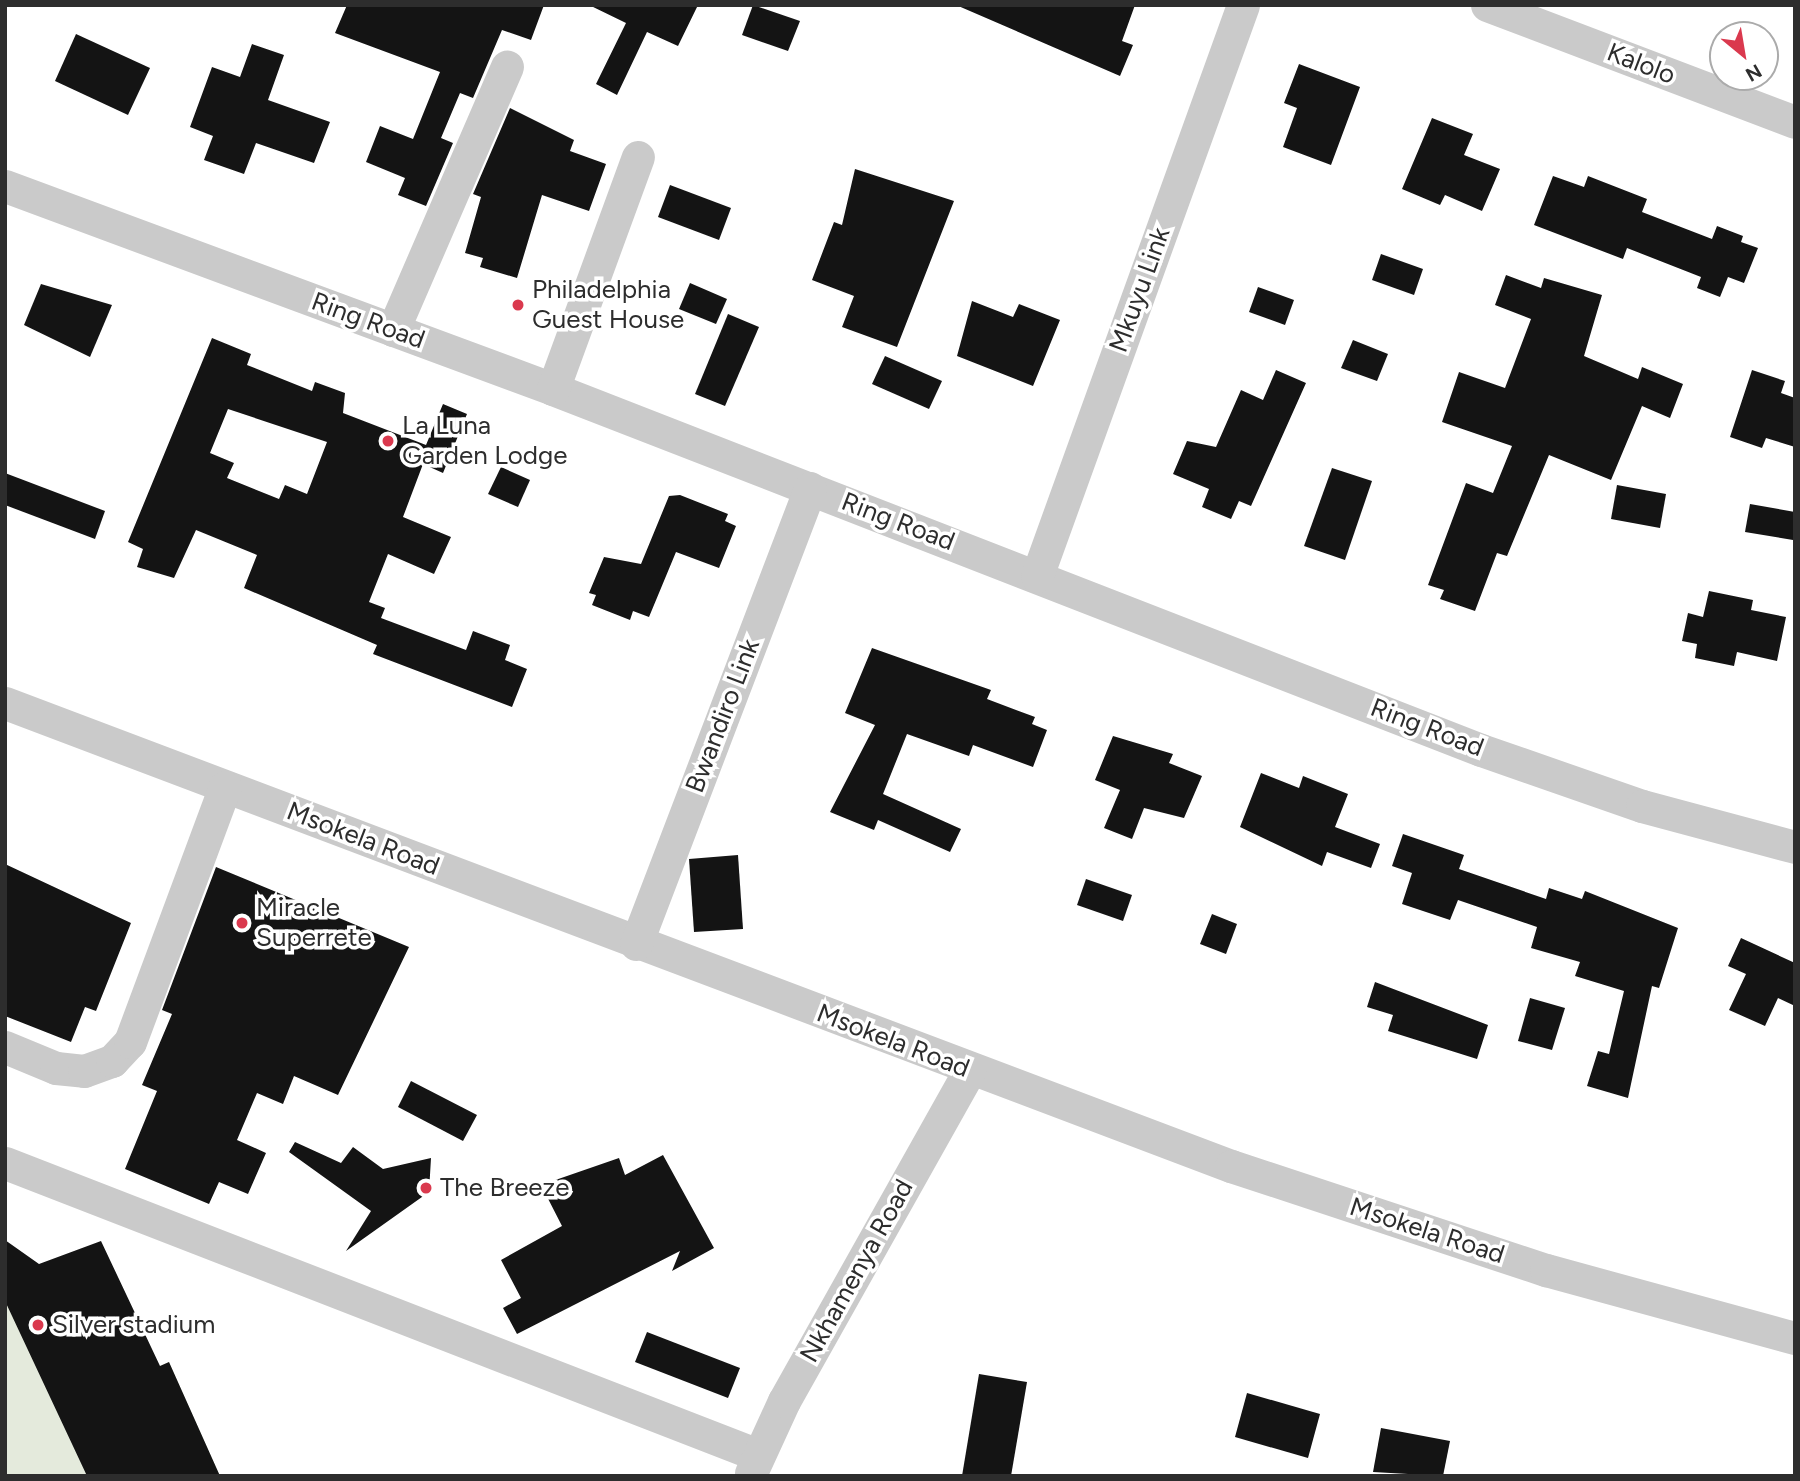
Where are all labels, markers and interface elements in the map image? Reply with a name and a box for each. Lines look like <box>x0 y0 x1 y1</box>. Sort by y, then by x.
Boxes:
north arrow <box>1709 21 1779 91</box>
street label: Kalolo <box>1602 37 1680 91</box>
text: N <box>1742 59 1766 87</box>
street label: Mkuyu Link <box>1103 223 1177 357</box>
place label: Philadelphia Guest House <box>532 274 684 336</box>
street label: Ring Road <box>307 286 429 356</box>
marker: Philadelphia Guest House <box>510 297 526 313</box>
place label: La Luna Garden Lodge <box>402 410 567 472</box>
marker: La Luna Garden Lodge <box>380 433 396 449</box>
street label: Ring Road <box>837 486 959 558</box>
street label: Bwandiro Link <box>679 635 767 797</box>
street label: Ring Road <box>1366 692 1488 764</box>
street label: Msokela Road <box>282 796 444 882</box>
place label: Miracle Superrete <box>256 892 372 954</box>
marker: Miracle Superrete <box>234 915 250 931</box>
street label: Msokela Road <box>812 998 974 1084</box>
place label: The Breeze <box>440 1172 570 1204</box>
street label: Nkhamenya Road <box>794 1174 920 1368</box>
marker: The Breeze <box>418 1180 434 1196</box>
street label: Msokela Road <box>1346 1191 1508 1271</box>
place label: Silver stadium <box>52 1309 215 1341</box>
marker: Silver stadium <box>30 1317 46 1333</box>

